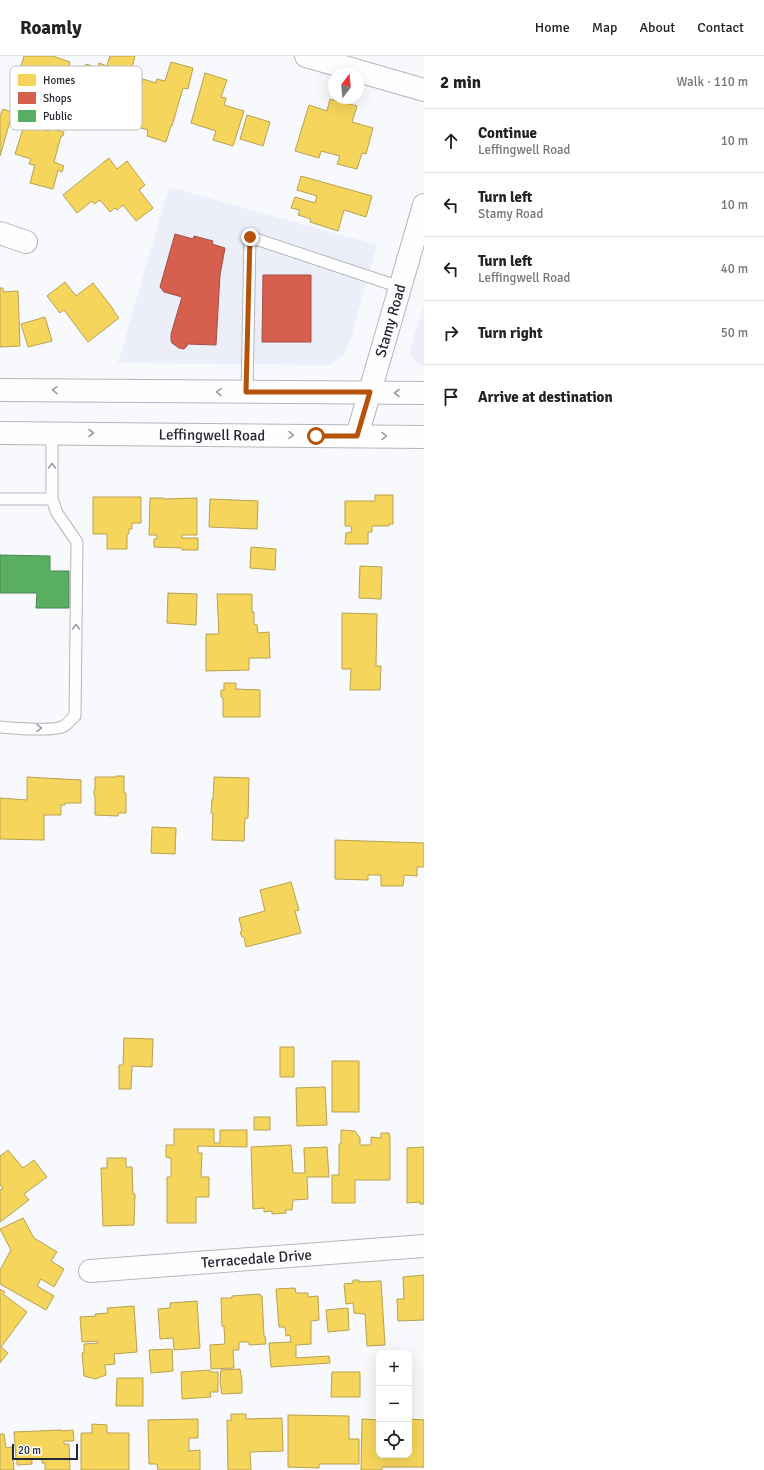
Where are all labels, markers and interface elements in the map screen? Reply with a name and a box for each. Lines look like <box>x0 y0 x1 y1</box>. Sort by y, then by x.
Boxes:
text: Roamly <box>20 16 82 40</box>
text: Home <box>535 19 570 36</box>
text: Map <box>592 19 617 36</box>
text: About <box>639 19 675 36</box>
text: Contact <box>697 19 744 36</box>
legend <box>10 66 142 130</box>
north arrow <box>328 68 364 104</box>
text: 2 min <box>440 72 481 93</box>
text: Homes <box>43 74 75 87</box>
text: Walk · 110 m <box>677 74 748 90</box>
text: Shops <box>43 92 72 105</box>
text: Public <box>43 110 72 123</box>
text: Continue <box>478 124 537 142</box>
icon: ahead <box>440 130 462 152</box>
text: 10 m <box>721 133 748 149</box>
text: Leffingwell Road <box>478 142 570 158</box>
text: Turn left <box>478 188 532 206</box>
icon: left <box>440 194 462 216</box>
text: 10 m <box>721 197 748 213</box>
text: Stamy Road <box>478 206 543 222</box>
route end <box>241 228 259 246</box>
text: Turn left <box>478 252 532 270</box>
icon: left <box>440 258 462 280</box>
text: 40 m <box>721 261 748 277</box>
text: Leffingwell Road <box>478 270 570 286</box>
street label: Stamy Road <box>371 282 410 359</box>
icon: right <box>440 322 462 344</box>
text: Turn right <box>478 324 543 342</box>
text: 50 m <box>721 325 748 341</box>
one-way arrow <box>52 386 58 394</box>
icon: arrive <box>440 386 462 408</box>
one-way arrow <box>216 388 222 396</box>
text: Arrive at destination <box>478 388 613 406</box>
one-way arrow <box>394 389 400 397</box>
street label: Leffingwell Road <box>159 425 265 445</box>
route start <box>307 427 325 445</box>
one-way arrow <box>88 429 94 438</box>
one-way arrow <box>288 431 294 439</box>
one-way arrow <box>381 432 387 441</box>
one-way arrow <box>48 463 56 469</box>
one-way arrow <box>72 624 80 630</box>
one-way arrow <box>36 724 42 733</box>
street label: Terracedale Drive <box>201 1245 313 1272</box>
map controls <box>376 1350 412 1458</box>
button: + <box>376 1350 412 1386</box>
button: − <box>376 1386 412 1422</box>
button: locate <box>376 1422 412 1458</box>
scale bar <box>12 1442 78 1461</box>
text: 20 m <box>18 1444 41 1457</box>

